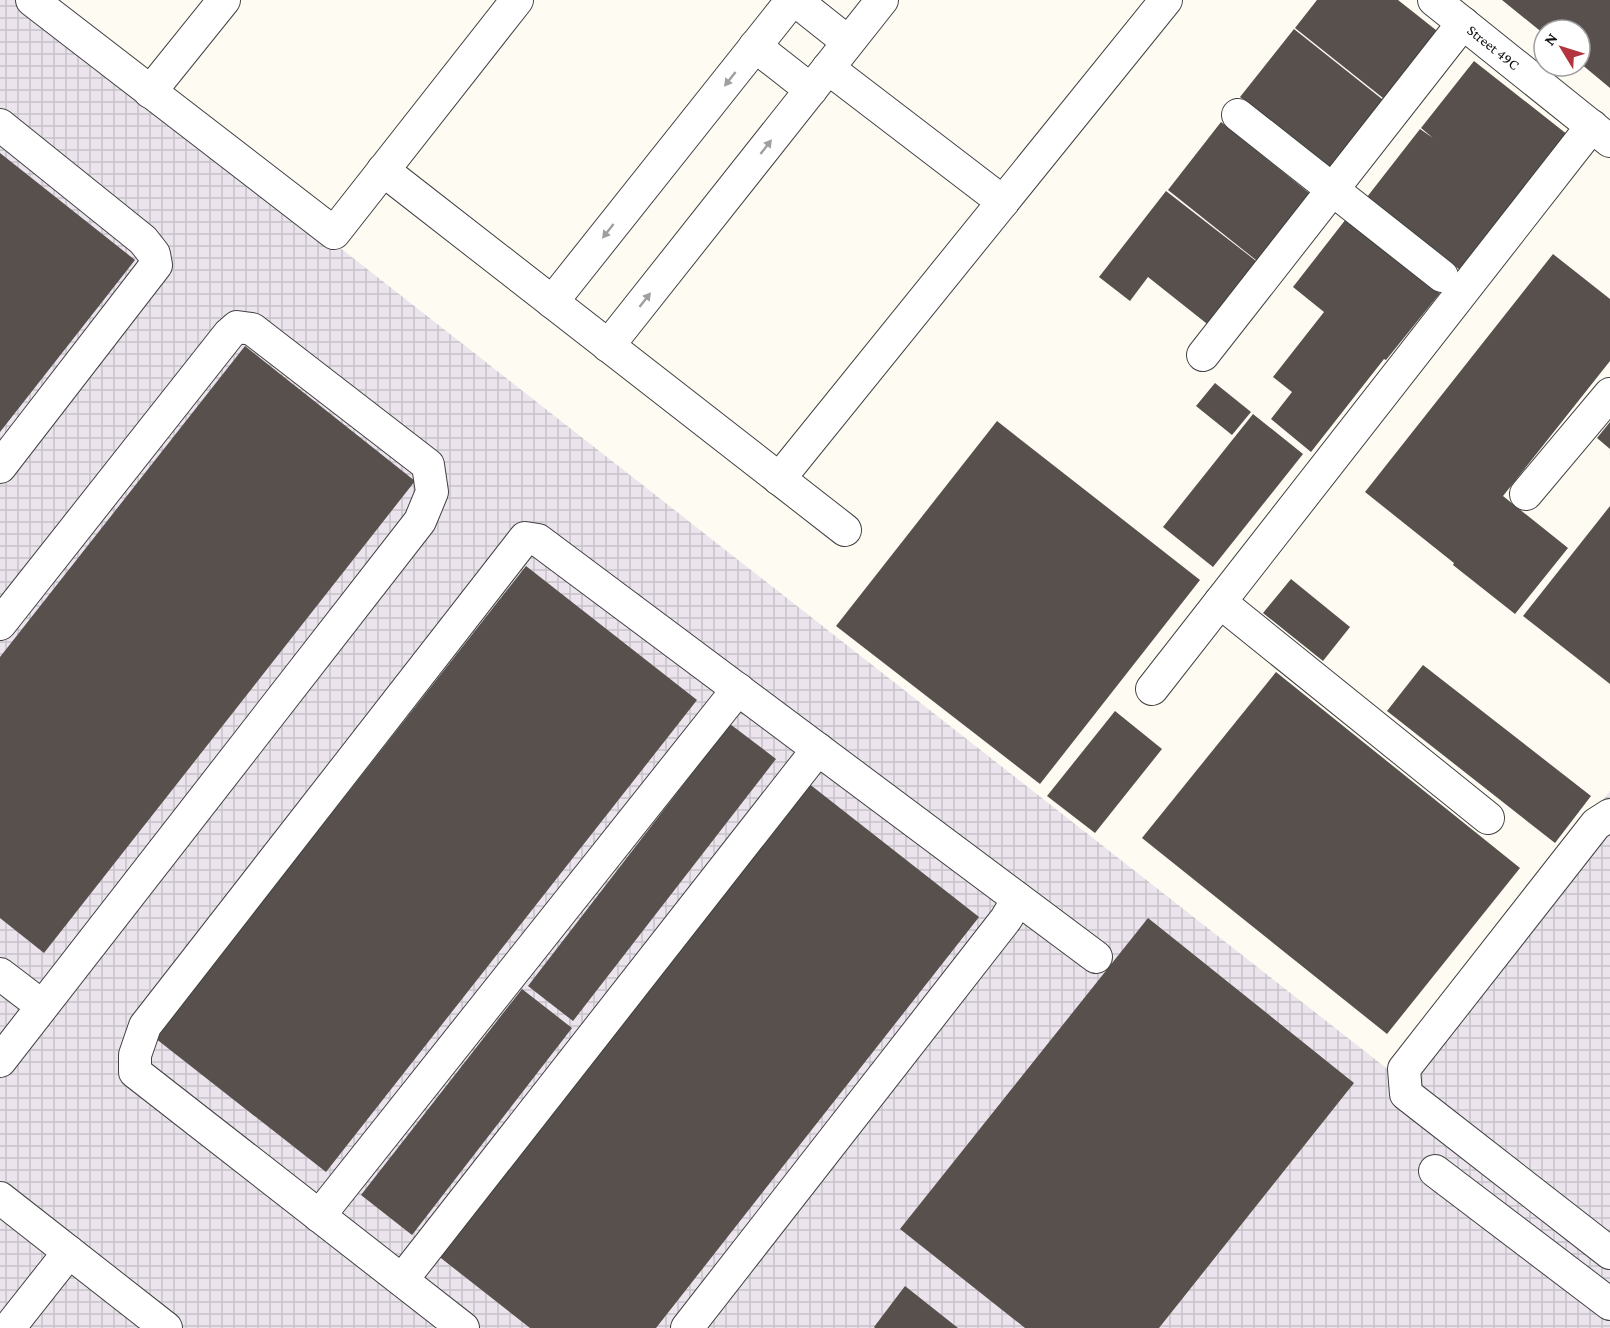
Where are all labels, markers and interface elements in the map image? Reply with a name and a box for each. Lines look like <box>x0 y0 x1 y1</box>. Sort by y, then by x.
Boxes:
north arrow <box>1532 18 1592 78</box>
street label: Street 49C <box>1464 22 1523 73</box>
text: N <box>1541 29 1561 49</box>
one-way arrow <box>724 71 736 86</box>
one-way arrow <box>759 139 772 155</box>
one-way arrow <box>603 224 615 239</box>
one-way arrow <box>638 292 651 308</box>

